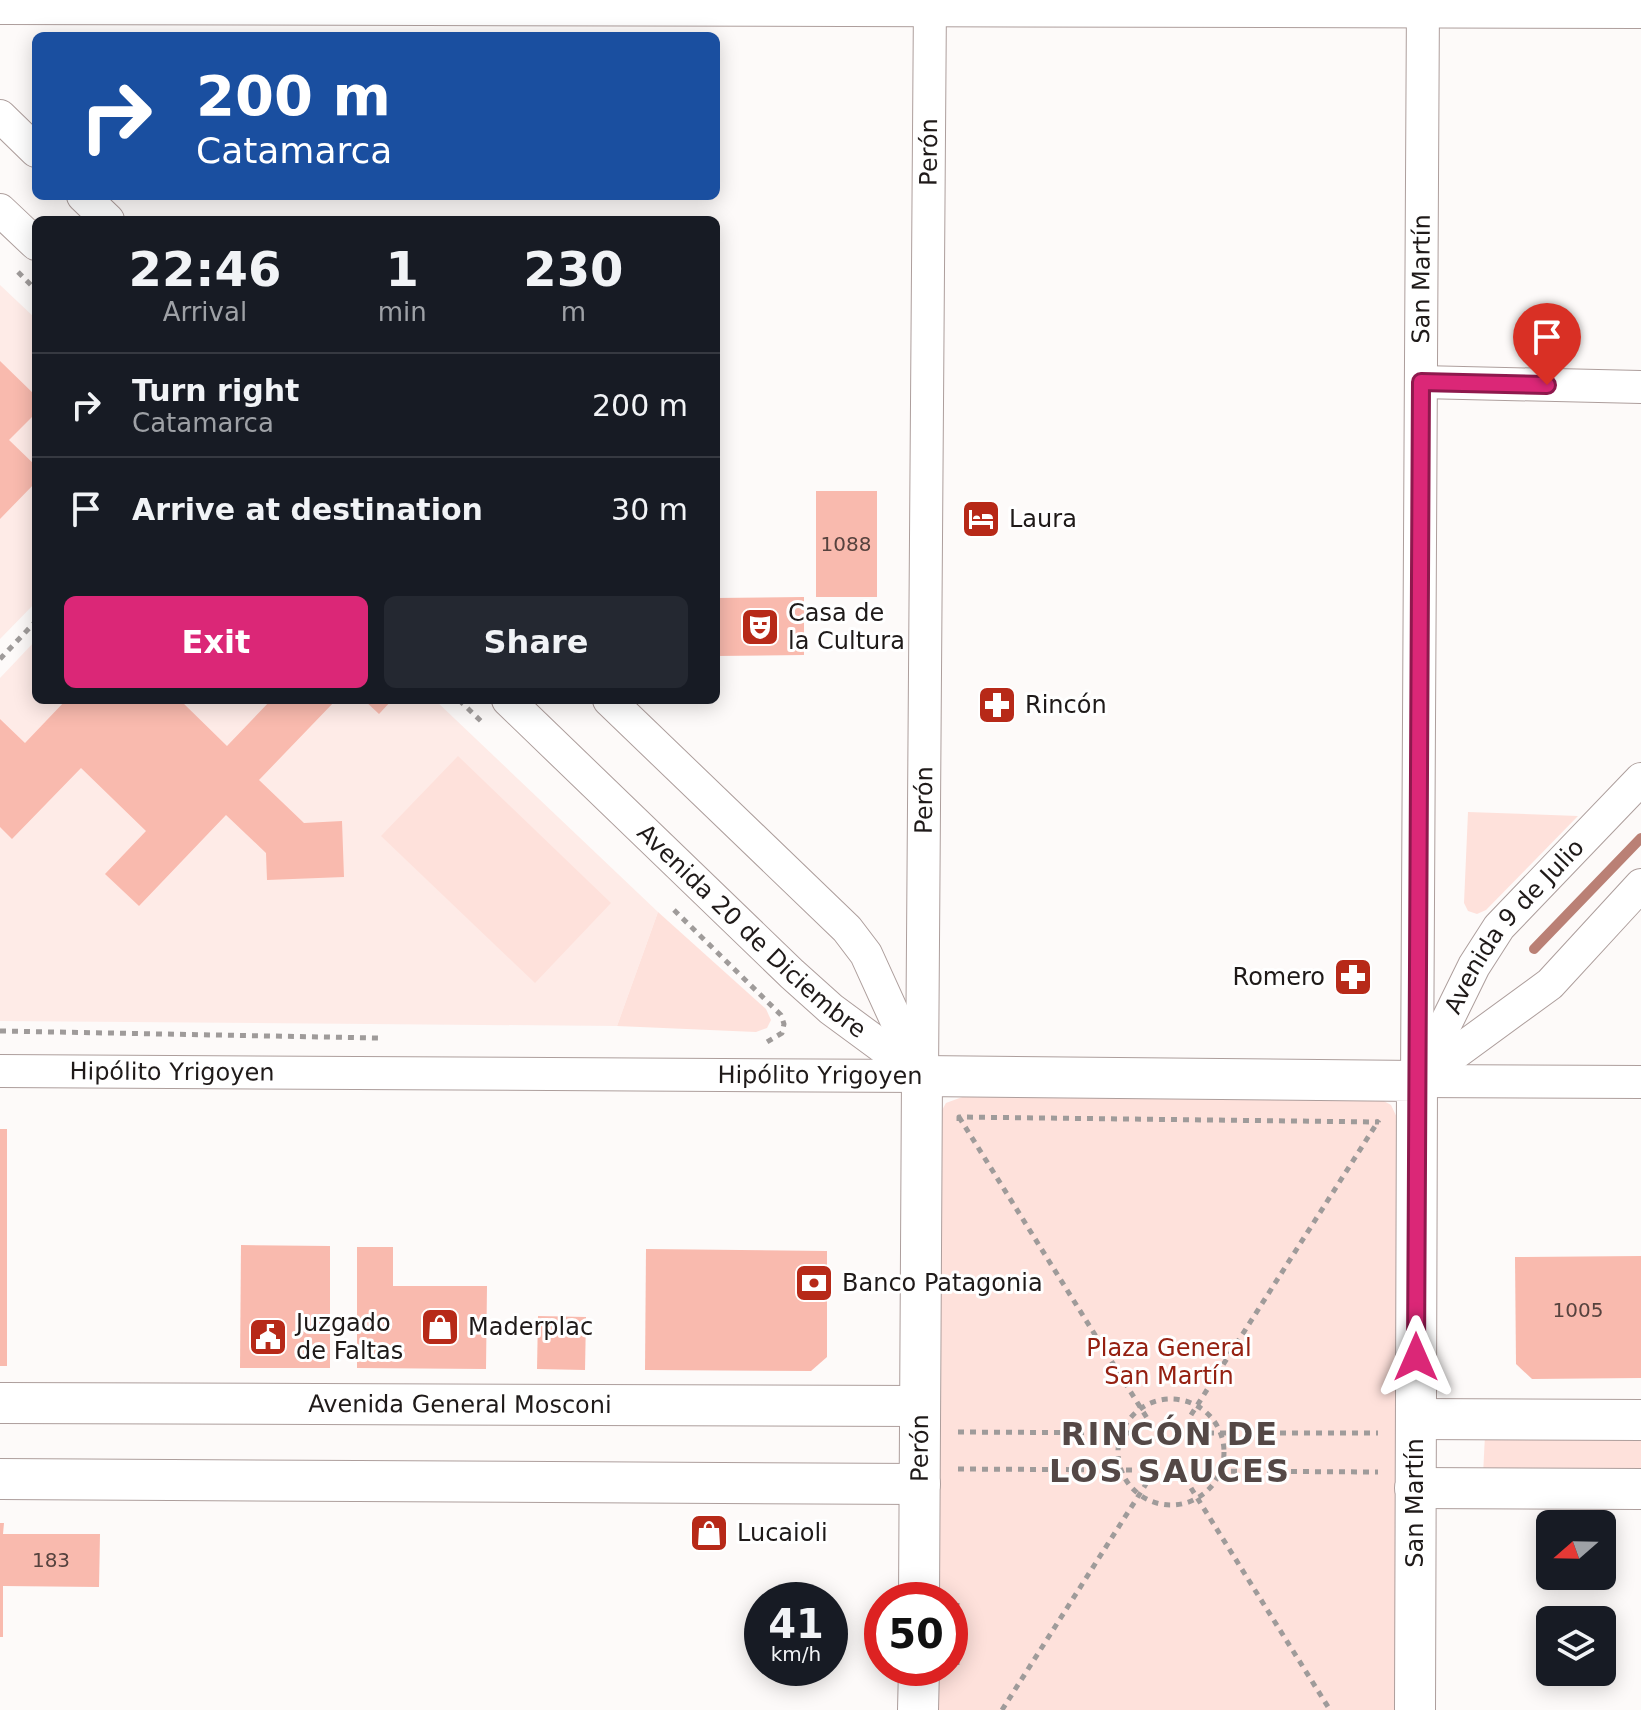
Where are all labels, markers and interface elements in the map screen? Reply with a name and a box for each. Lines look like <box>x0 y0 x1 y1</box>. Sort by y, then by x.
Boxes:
text: 200 m <box>196 63 391 128</box>
icon: right <box>64 64 168 168</box>
street label: Perón <box>915 118 943 186</box>
text: Catamarca <box>196 130 392 171</box>
street label: San Martín <box>1407 214 1436 344</box>
text: 22:46 <box>128 241 281 297</box>
text: 1 <box>386 241 419 297</box>
text: 230 <box>523 241 623 297</box>
text: Arrival <box>163 297 247 327</box>
text: min <box>378 297 427 327</box>
text: m <box>561 297 586 327</box>
pin <box>1513 303 1581 385</box>
icon: arrive <box>1525 315 1569 359</box>
text: Turn right <box>132 373 299 408</box>
icon: right <box>64 383 108 427</box>
text: 200 m <box>592 388 688 423</box>
text: Catamarca <box>132 408 274 438</box>
icon: arrive <box>64 487 108 531</box>
text: Arrive at destination <box>132 492 483 527</box>
text: 30 m <box>611 492 688 527</box>
hotel icon: Laura <box>960 498 1002 540</box>
place label: Laura <box>1009 505 1077 533</box>
house number: 1088 <box>821 532 871 556</box>
button: Exit <box>64 596 368 688</box>
button: Share <box>384 596 688 688</box>
place label: Casa de la Cultura <box>788 599 905 655</box>
theatre icon: Casa de la Cultura <box>739 606 781 648</box>
pharmacy icon: Rincón <box>976 684 1018 726</box>
place label: Rincón <box>1025 691 1107 719</box>
street label: Perón <box>910 766 938 834</box>
street label: Avenida 20 de Diciembre <box>631 818 871 1044</box>
street label: Avenida 9 de Julio <box>1439 833 1590 1018</box>
pharmacy icon: Romero <box>1332 956 1374 998</box>
place label: Romero <box>1233 963 1325 991</box>
street label: Hipólito Yrigoyen <box>69 1057 275 1086</box>
street label: Hipólito Yrigoyen <box>717 1061 923 1090</box>
bank icon: Banco Patagonia <box>793 1262 835 1304</box>
place label: Banco Patagonia <box>842 1269 1043 1297</box>
house number: 1005 <box>1553 1298 1603 1322</box>
shop icon: Maderplac <box>419 1306 461 1348</box>
place label: Juzgado de Faltas <box>294 1309 403 1365</box>
place label: Maderplac <box>468 1313 593 1341</box>
position arrow <box>1374 1315 1458 1399</box>
public building icon: Juzgado de Faltas <box>247 1316 289 1358</box>
park label: Plaza General San Martín <box>1086 1334 1252 1390</box>
street label: Avenida General Mosconi <box>308 1390 612 1419</box>
street label: Perón <box>906 1414 934 1482</box>
district label: RINCÓN DE LOS SAUCES <box>1049 1414 1291 1490</box>
street label: San Martín <box>1401 1438 1429 1568</box>
north arrow <box>1536 1510 1616 1590</box>
map controls <box>1536 1510 1616 1686</box>
shop icon: Lucaioli <box>688 1512 730 1554</box>
place label: Lucaioli <box>737 1519 828 1547</box>
house number: 183 <box>32 1548 70 1572</box>
speed limit sign: 50 <box>864 1582 968 1686</box>
text: 41 <box>768 1601 824 1647</box>
button: layers <box>1536 1606 1616 1686</box>
text: km/h <box>771 1642 821 1666</box>

